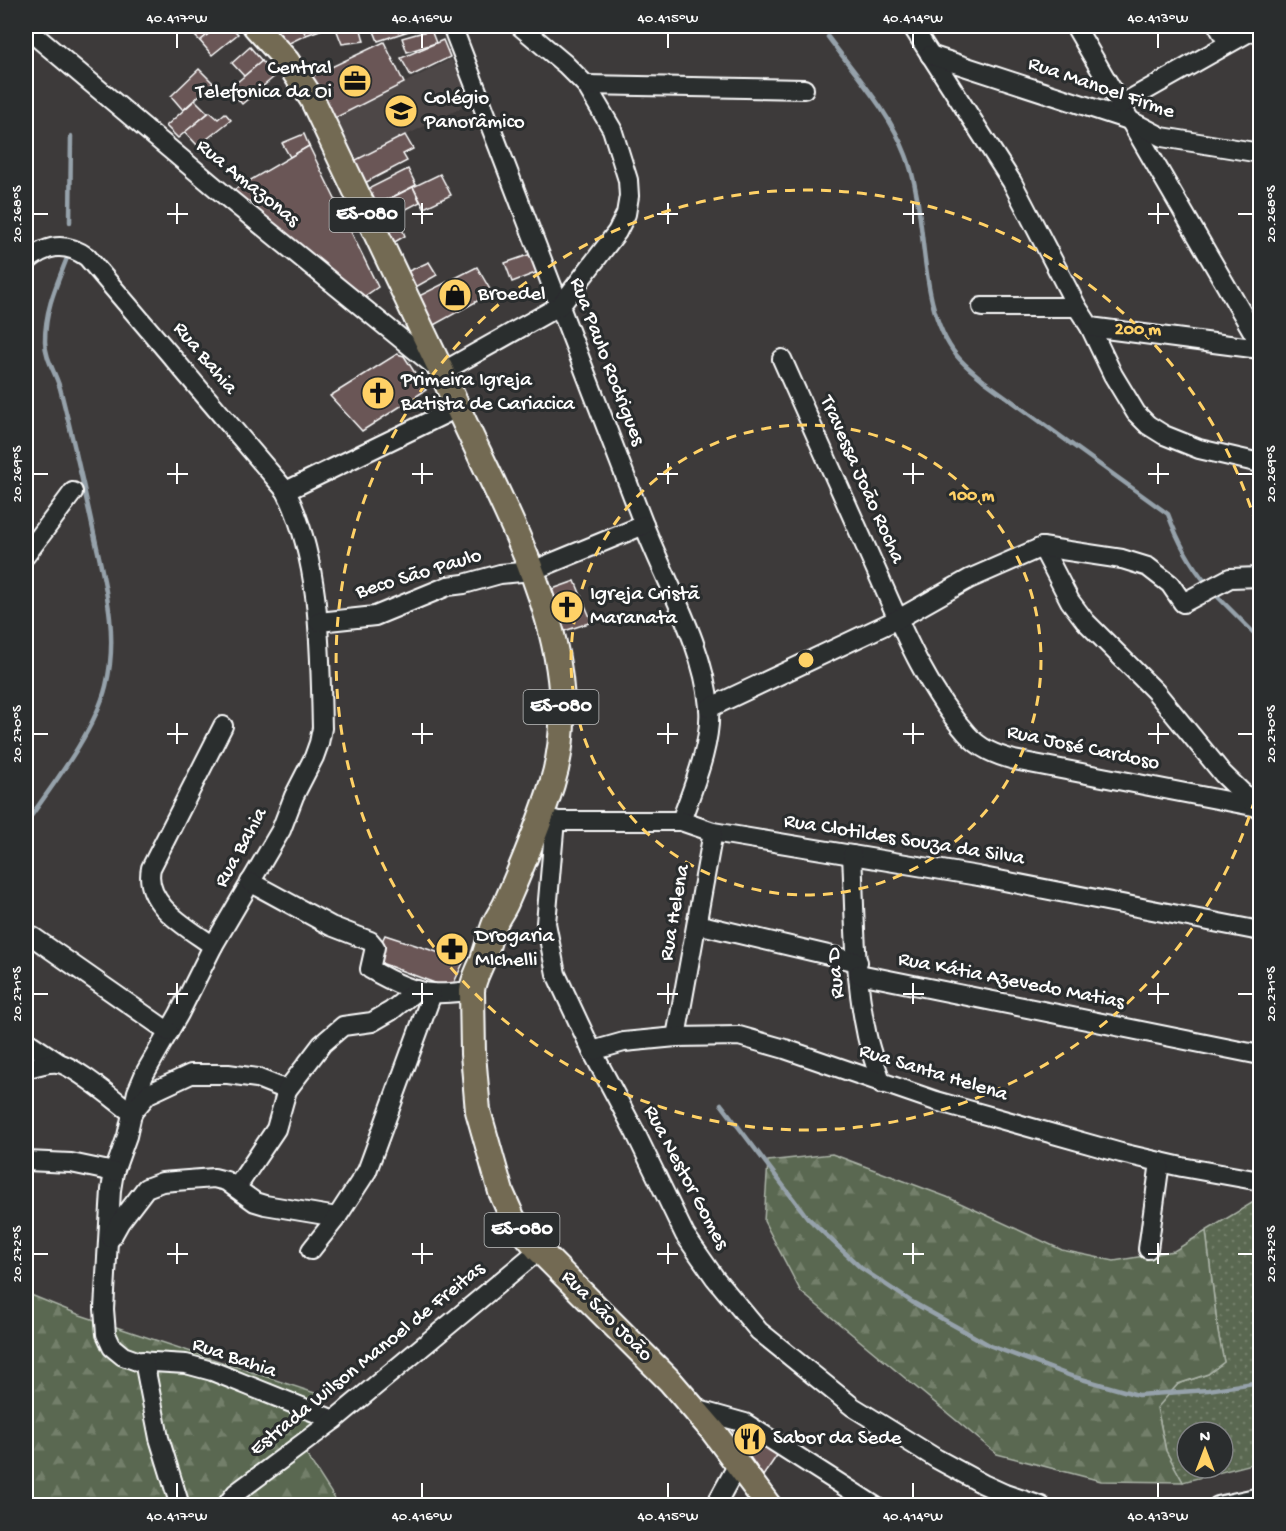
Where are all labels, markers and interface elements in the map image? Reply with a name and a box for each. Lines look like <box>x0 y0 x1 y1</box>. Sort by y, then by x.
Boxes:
text: 40.417°W <box>147 10 208 28</box>
text: 40.416°W <box>392 10 453 28</box>
text: 40.415°W <box>638 10 699 28</box>
text: 40.414°W <box>883 10 943 28</box>
text: 40.413°W <box>1128 10 1189 28</box>
street label: Rua Manoel Firme <box>1024 52 1179 126</box>
place label: Central Telefonica da Oi <box>195 57 332 106</box>
office icon: Central Telefonica da Oi <box>337 63 373 99</box>
place label: Colégio Panorâmico <box>423 87 525 136</box>
school or university icon: Colégio Panorâmico <box>383 93 419 129</box>
street label: Rua Amazonas <box>190 135 305 234</box>
text: 20.268°S <box>9 185 27 243</box>
text: 20.268°S <box>1263 185 1281 243</box>
road number: ES-080 <box>330 198 404 232</box>
street label: Rua Paulo Rodrigues <box>562 275 650 451</box>
shop icon: Broedel <box>437 277 473 313</box>
place label: Broedel <box>477 283 546 308</box>
street label: Rua Bahia <box>166 317 243 402</box>
text: 200 m <box>1115 320 1161 341</box>
place label: Primeira Igreja Batista de Cariacica <box>400 369 576 418</box>
church icon: Primeira Igreja Batista de Cariacica <box>360 375 396 411</box>
street label: Travessa João Rocha <box>812 391 910 569</box>
text: 20.269°S <box>9 446 27 502</box>
text: 20.269°S <box>1263 446 1281 502</box>
text: 100 m <box>949 486 995 507</box>
street label: Beco São Paulo <box>352 544 485 606</box>
place label: Igreja Cristã Maranata <box>590 583 701 632</box>
church icon: Igreja Cristã Maranata <box>549 589 585 625</box>
centre of rings <box>796 650 816 670</box>
road number: ES-080 <box>524 690 598 724</box>
text: 20.270°S <box>9 705 27 763</box>
text: 20.270°S <box>1263 705 1281 763</box>
street label: Rua José Cardoso <box>1004 721 1162 777</box>
street label: Rua Bahia <box>210 803 275 892</box>
street label: Rua Clotildes Souza da Silva <box>782 810 1027 873</box>
street label: Rua Helena <box>655 862 697 963</box>
place label: Drogaria MIchelli <box>473 925 556 974</box>
pharmacy icon: Drogaria MIchelli <box>434 931 470 967</box>
street label: Rua D <box>822 946 852 1000</box>
street label: Rua Kátia Azevedo Matias <box>896 948 1128 1016</box>
text: 20.271°S <box>9 966 27 1022</box>
text: 20.271°S <box>1263 966 1281 1022</box>
street label: Rua Santa Helena <box>856 1040 1012 1109</box>
street label: Rua Nestor Gomes <box>637 1102 734 1255</box>
road number: ES-080 <box>484 1213 560 1247</box>
text: 20.272°S <box>9 1226 27 1282</box>
text: 20.272°S <box>1263 1226 1281 1282</box>
street label: Estrada Wilson Manoel de Freitas <box>245 1257 492 1463</box>
street label: Rua São João <box>555 1266 657 1368</box>
street label: Rua Bahia <box>189 1333 281 1385</box>
north arrow <box>1175 1420 1235 1480</box>
restaurant icon: Sabor da Sede <box>732 1421 768 1457</box>
place label: Sabor da Sede <box>773 1427 903 1452</box>
text: N <box>1200 1429 1211 1448</box>
text: 40.417°W <box>147 1508 208 1526</box>
text: 40.416°W <box>392 1508 453 1526</box>
text: 40.415°W <box>638 1508 699 1526</box>
text: 40.414°W <box>883 1508 943 1526</box>
text: 40.413°W <box>1128 1508 1189 1526</box>

